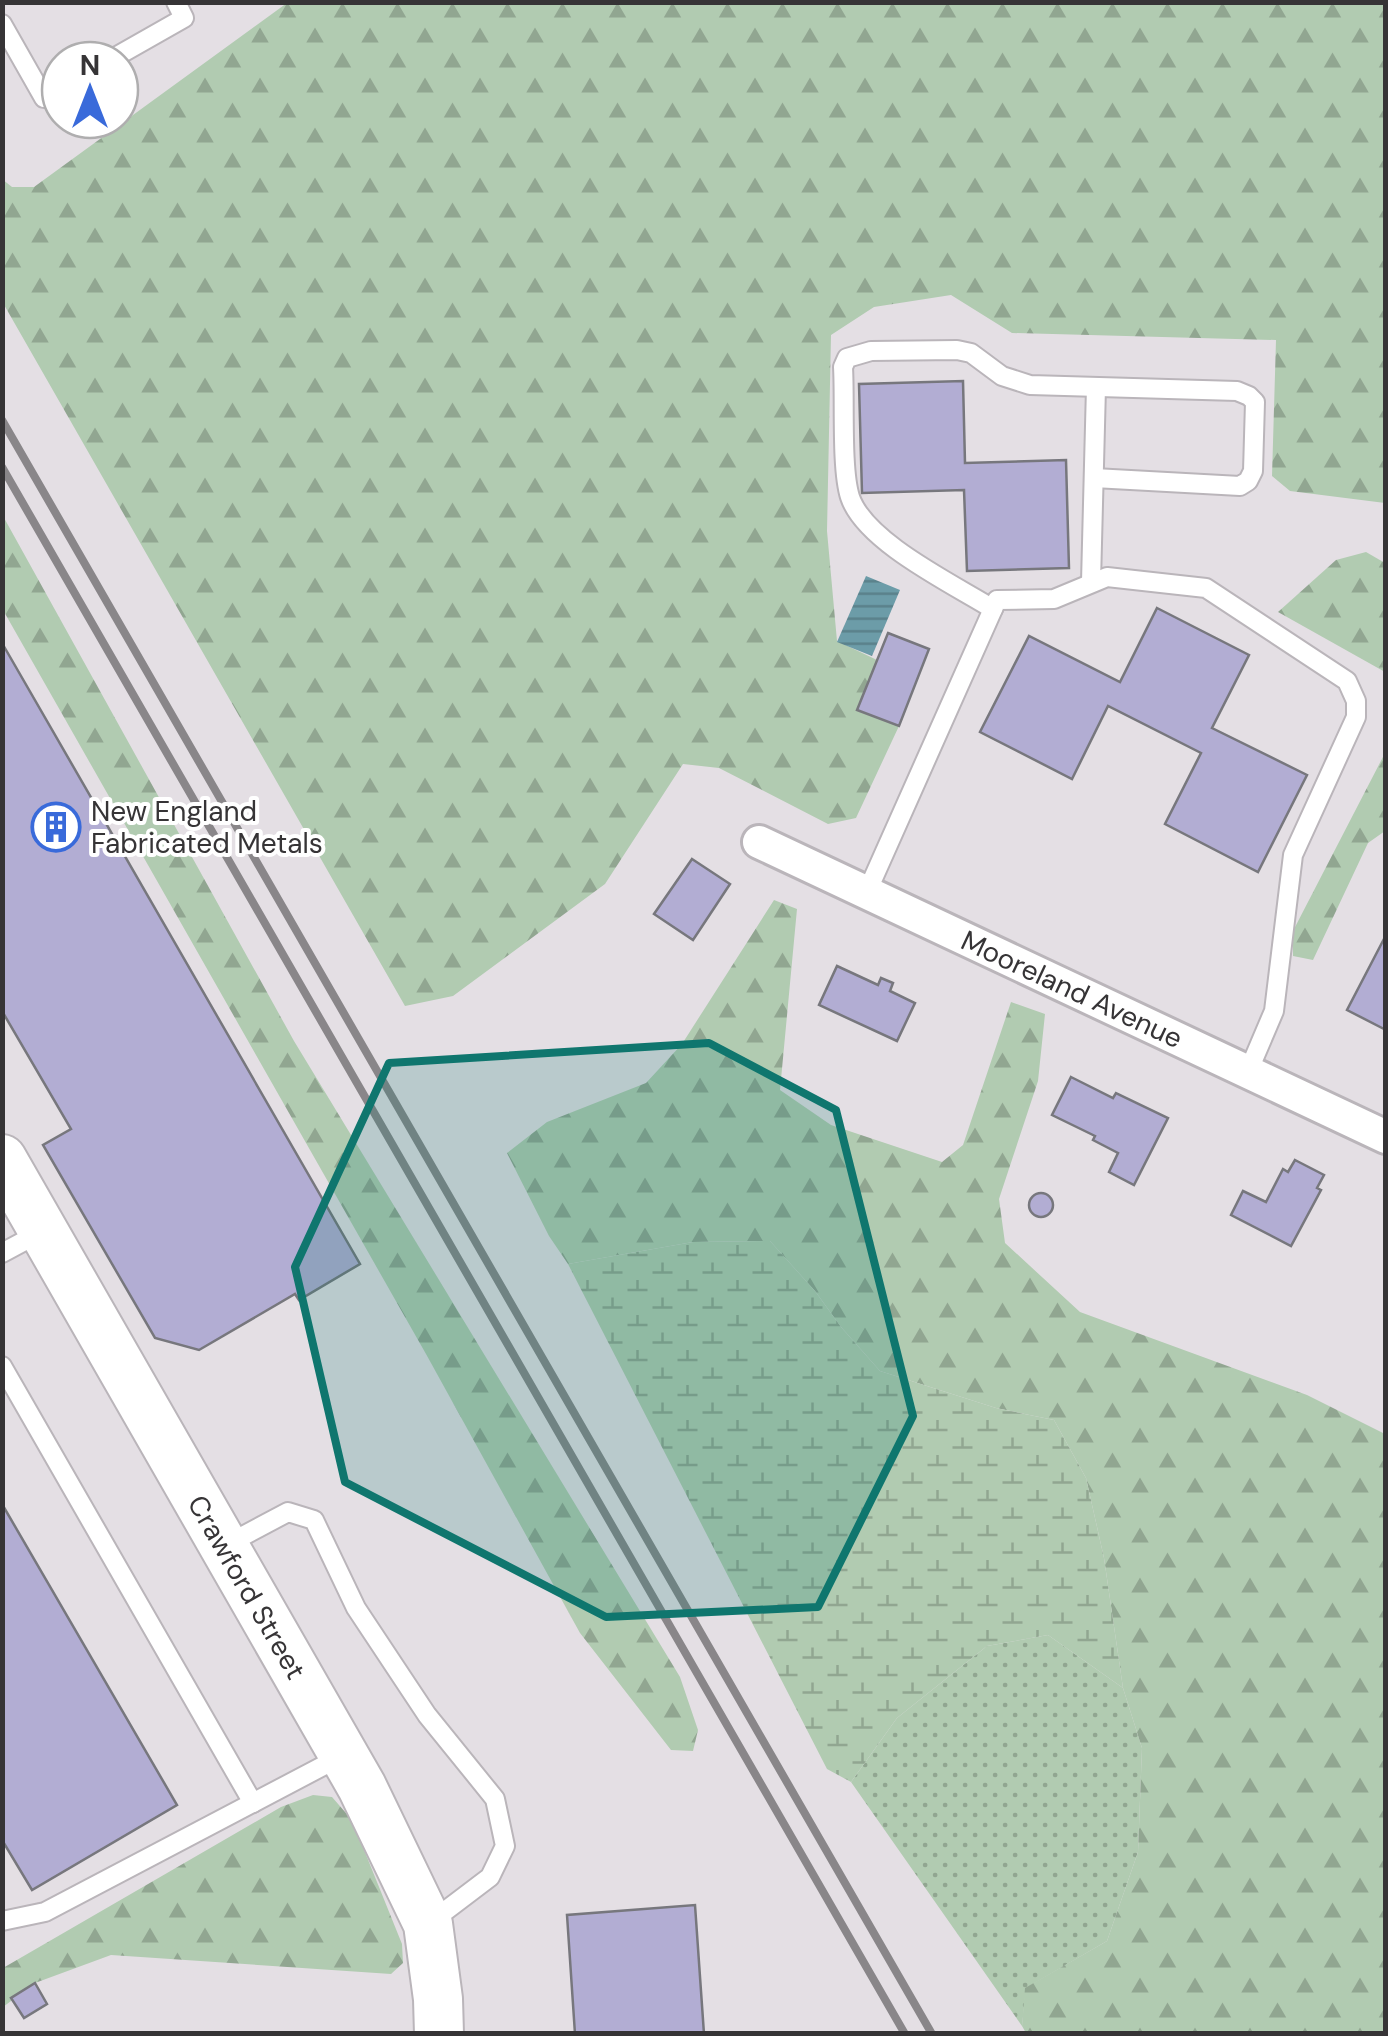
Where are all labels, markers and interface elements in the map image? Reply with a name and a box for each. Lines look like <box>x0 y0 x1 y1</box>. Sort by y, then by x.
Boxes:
north arrow <box>40 40 140 140</box>
text: N <box>80 47 100 84</box>
place label: New England Fabricated Metals <box>91 793 323 862</box>
building icon: New England Fabricated Metals <box>30 801 82 853</box>
street label: Mooreland Avenue <box>955 922 1188 1057</box>
street label: Crawford Street <box>179 1489 314 1686</box>

